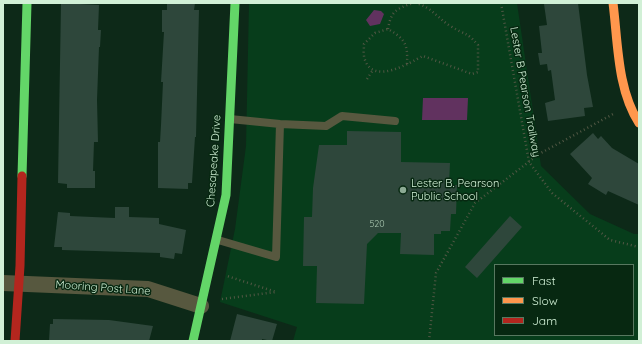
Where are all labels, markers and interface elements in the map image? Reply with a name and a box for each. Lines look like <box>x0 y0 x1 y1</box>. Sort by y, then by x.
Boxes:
street label: Lester B Pearson Trailway <box>507 26 543 158</box>
street label: Chesapeake Drive <box>204 114 224 208</box>
place label: Lester B. Pearson Public School <box>411 177 499 203</box>
marker: Lester B. Pearson Public School <box>398 185 408 195</box>
house number: 520 <box>369 219 385 229</box>
legend <box>494 264 634 336</box>
text: Fast <box>532 273 556 288</box>
street label: Mooring Post Lane <box>55 278 151 298</box>
text: Slow <box>532 293 558 308</box>
text: Jam <box>532 313 557 328</box>

